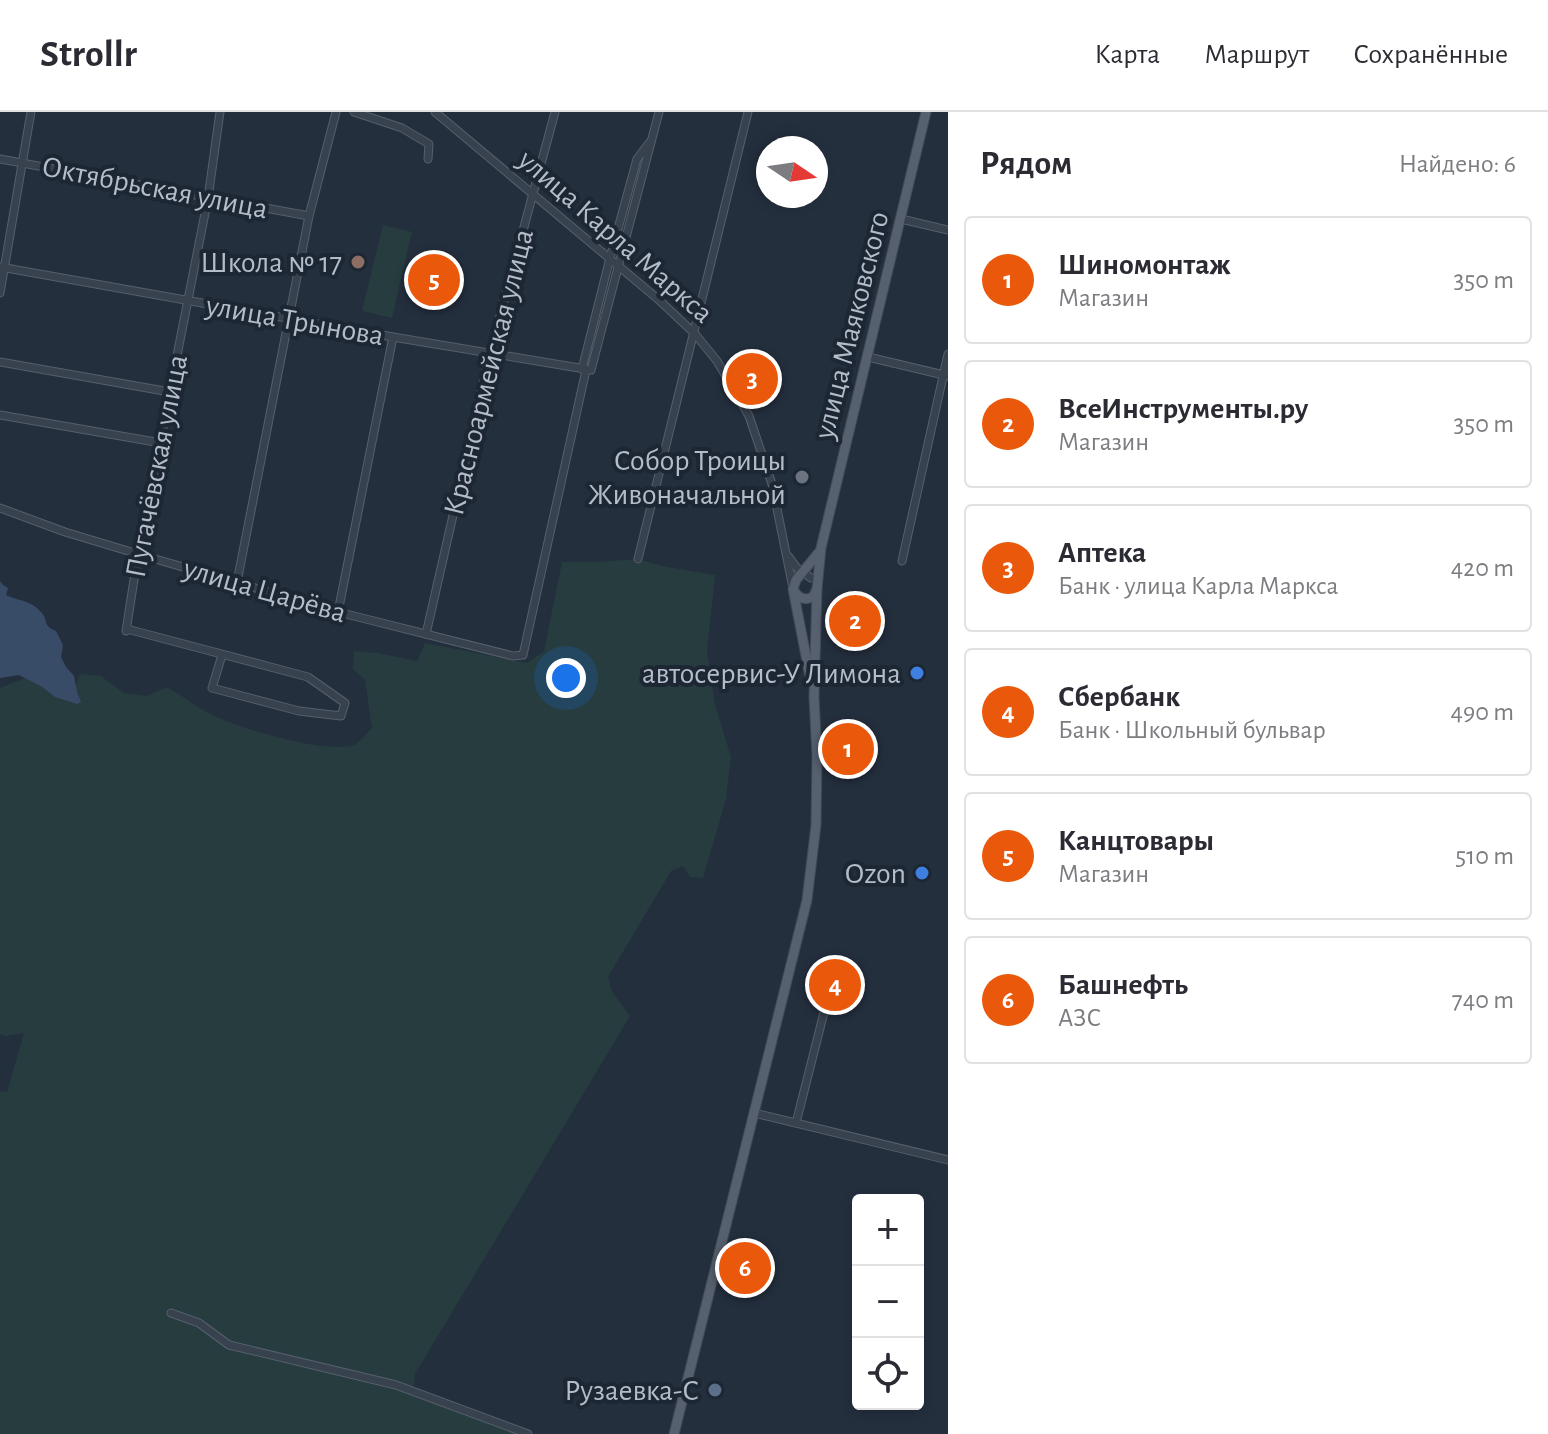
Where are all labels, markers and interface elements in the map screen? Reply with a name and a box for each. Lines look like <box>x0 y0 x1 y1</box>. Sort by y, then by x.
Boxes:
text: Strollr <box>40 36 137 74</box>
text: Карта <box>1094 41 1160 69</box>
text: Маршрут <box>1204 41 1309 69</box>
text: Сохранённые <box>1353 41 1508 69</box>
north arrow <box>756 136 828 208</box>
street label: улица Карла Маркса <box>512 144 718 329</box>
text: Рядом <box>980 147 1072 181</box>
street label: Октябрьская улица <box>39 151 270 225</box>
text: Найдено: 6 <box>1399 151 1516 177</box>
street label: улица Маяковского <box>809 209 895 443</box>
street label: Красноармейская улица <box>439 226 539 518</box>
place label: Школа № 17 <box>200 248 342 278</box>
pin: 5 <box>408 250 460 310</box>
text: Шиномонтаж <box>1058 250 1231 280</box>
marker: Школа № 17 <box>349 253 367 271</box>
text: 1 <box>1003 267 1013 293</box>
text: 350 m <box>1454 267 1514 293</box>
text: Магазин <box>1058 285 1149 311</box>
street label: улица Трынова <box>203 290 386 351</box>
pin: 3 <box>726 349 778 409</box>
street label: Пугачёвская улица <box>121 352 193 580</box>
text: ВсеИнструменты.ру <box>1058 394 1308 424</box>
text: 2 <box>1002 411 1014 437</box>
text: 350 m <box>1454 411 1514 437</box>
text: Магазин <box>1058 429 1149 455</box>
place label: Собор Троицы Живоначальной <box>588 446 786 510</box>
marker: Собор Троицы Живоначальной <box>793 468 811 486</box>
text: Аптека <box>1058 538 1146 568</box>
street label: улица Царёва <box>179 553 349 628</box>
text: 3 <box>1002 555 1014 581</box>
text: 420 m <box>1451 555 1514 581</box>
text: Банк · улица Карла Маркса <box>1058 573 1338 599</box>
pin: 2 <box>829 591 881 651</box>
your location <box>546 658 586 698</box>
place label: автосервис-У Лимона <box>642 659 901 689</box>
marker: автосервис-У Лимона <box>908 664 926 682</box>
text: Сбербанк <box>1058 682 1180 712</box>
text: 4 <box>1001 699 1015 725</box>
text: 490 m <box>1450 699 1514 725</box>
text: Банк · Школьный бульвар <box>1058 717 1326 743</box>
pin: 1 <box>822 719 874 779</box>
text: Канцтовары <box>1058 826 1214 856</box>
text: 5 <box>1002 843 1014 869</box>
text: 510 m <box>1455 843 1514 869</box>
place label: Ozon <box>845 859 906 889</box>
text: Магазин <box>1058 861 1149 887</box>
marker: Ozon <box>913 864 931 882</box>
pin: 4 <box>809 955 861 1015</box>
text: Башнефть <box>1058 970 1188 1000</box>
text: 6 <box>1002 987 1014 1013</box>
text: 740 m <box>1452 987 1514 1013</box>
text: АЗС <box>1058 1005 1101 1031</box>
map controls <box>852 1194 924 1410</box>
button: + <box>852 1194 924 1266</box>
pin: 6 <box>719 1238 771 1298</box>
button: − <box>852 1266 924 1338</box>
button: locate <box>852 1338 924 1410</box>
place label: Рузаевка-С <box>564 1376 699 1406</box>
marker: Рузаевка-С <box>706 1381 724 1399</box>

